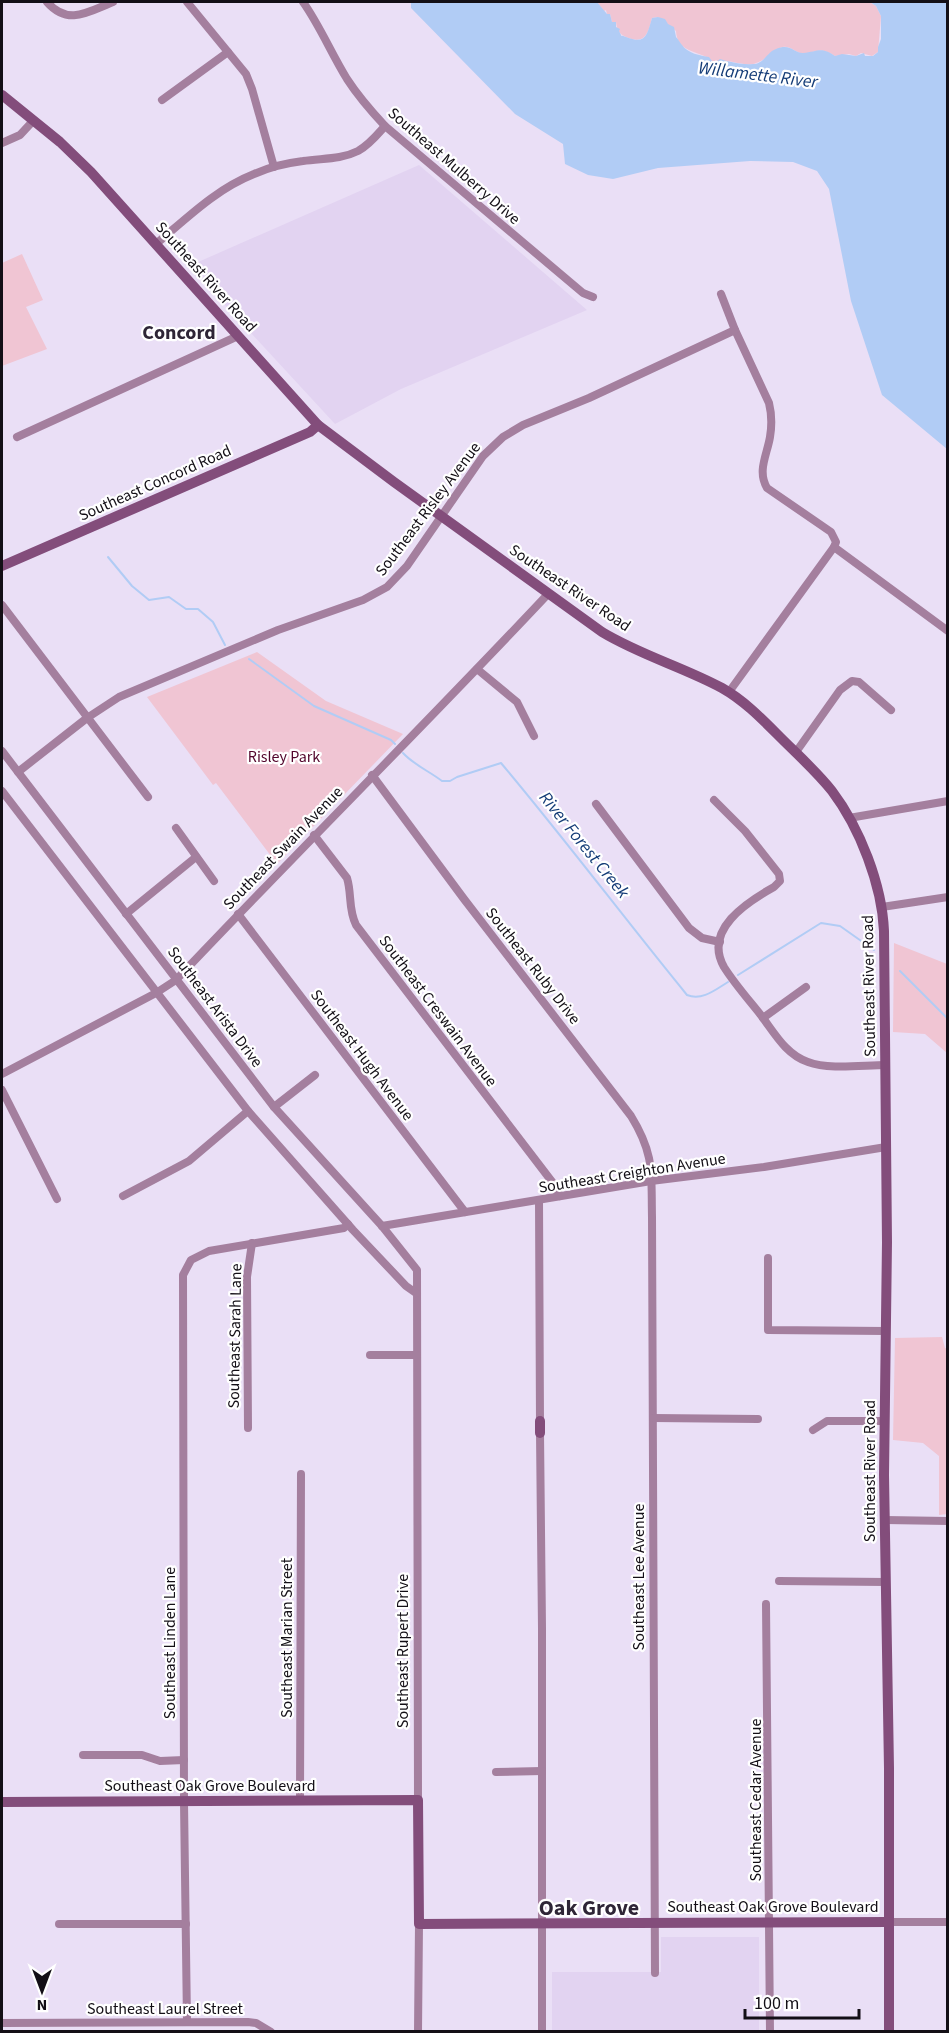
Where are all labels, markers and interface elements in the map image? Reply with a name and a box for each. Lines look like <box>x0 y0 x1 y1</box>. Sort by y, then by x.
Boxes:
water label: Willamette River <box>697 55 820 95</box>
street label: Southeast Mulberry Drive <box>383 102 525 230</box>
street label: Southeast River Road <box>150 217 262 337</box>
district label: Concord <box>142 319 216 347</box>
street label: Southeast Risley Avenue <box>370 437 486 581</box>
street label: Southeast Concord Road <box>75 439 235 527</box>
street label: Southeast River Road <box>505 539 635 637</box>
park label: Risley Park <box>248 746 320 768</box>
street label: Southeast Swain Avenue <box>218 781 348 915</box>
water label: River Forest Creek <box>533 786 635 904</box>
street label: Southeast Ruby Drive <box>480 903 586 1029</box>
street label: Southeast River Road <box>857 915 881 1057</box>
street label: Southeast Creswain Avenue <box>374 931 502 1091</box>
street label: Southeast Arista Drive <box>162 942 268 1072</box>
street label: Southeast Hugh Avenue <box>305 985 419 1125</box>
street label: Southeast Creighton Avenue <box>537 1147 727 1199</box>
street label: Southeast Sarah Lane <box>223 1263 247 1409</box>
street label: Southeast River Road <box>859 1400 881 1542</box>
street label: Southeast Lee Avenue <box>628 1504 650 1650</box>
street label: Southeast Marian Street <box>276 1557 298 1718</box>
street label: Southeast Linden Lane <box>159 1567 181 1719</box>
street label: Southeast Rupert Drive <box>392 1574 414 1728</box>
street label: Southeast Cedar Avenue <box>745 1718 767 1881</box>
street label: Southeast Oak Grove Boulevard <box>104 1775 316 1797</box>
district label: Oak Grove <box>539 1892 639 1924</box>
street label: Southeast Oak Grove Boulevard <box>667 1896 879 1918</box>
north arrow <box>12 1961 72 2021</box>
scale bar <box>745 1982 859 2020</box>
text: 100 m <box>754 1991 799 2016</box>
text: N <box>37 1994 47 2016</box>
street label: Southeast Laurel Street <box>87 1998 244 2020</box>

